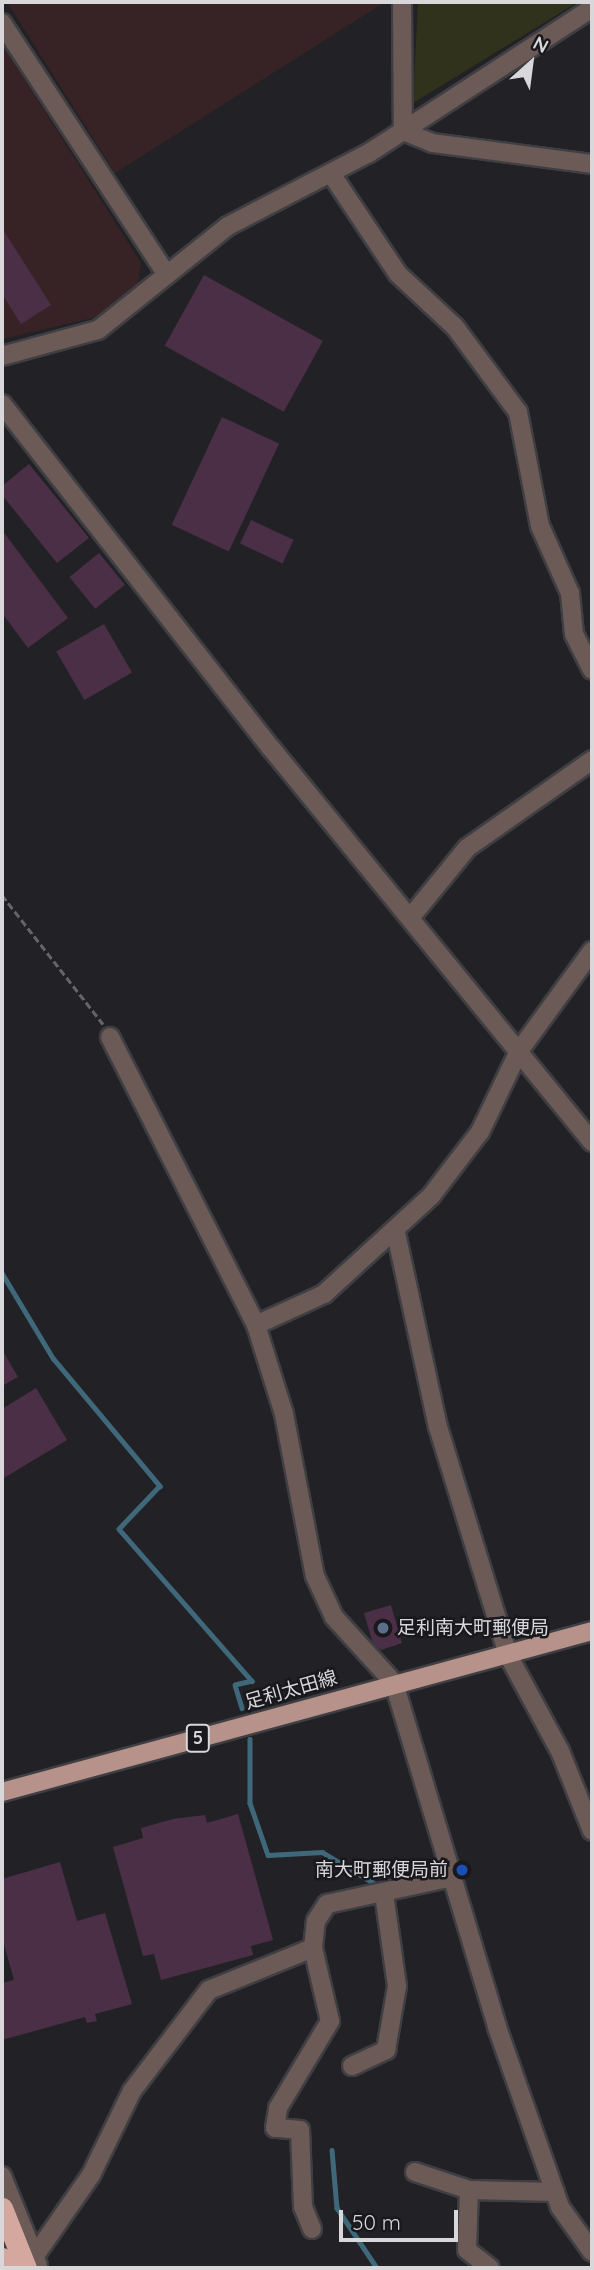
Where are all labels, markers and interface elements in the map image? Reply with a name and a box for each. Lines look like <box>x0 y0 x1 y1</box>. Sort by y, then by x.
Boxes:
north arrow <box>496 28 566 98</box>
text: N <box>529 31 553 58</box>
place label: 足利南大町郵便局 <box>397 1617 549 1639</box>
marker: 足利南大町郵便局 <box>375 1620 391 1636</box>
street label: 足利太田線 <box>242 1666 340 1714</box>
road number: 5 <box>186 1723 210 1752</box>
place label: 南大町郵便局前 <box>315 1859 448 1881</box>
marker: 南大町郵便局前 <box>454 1862 470 1878</box>
scale bar <box>342 2196 461 2240</box>
text: 50 m <box>352 2209 401 2235</box>

